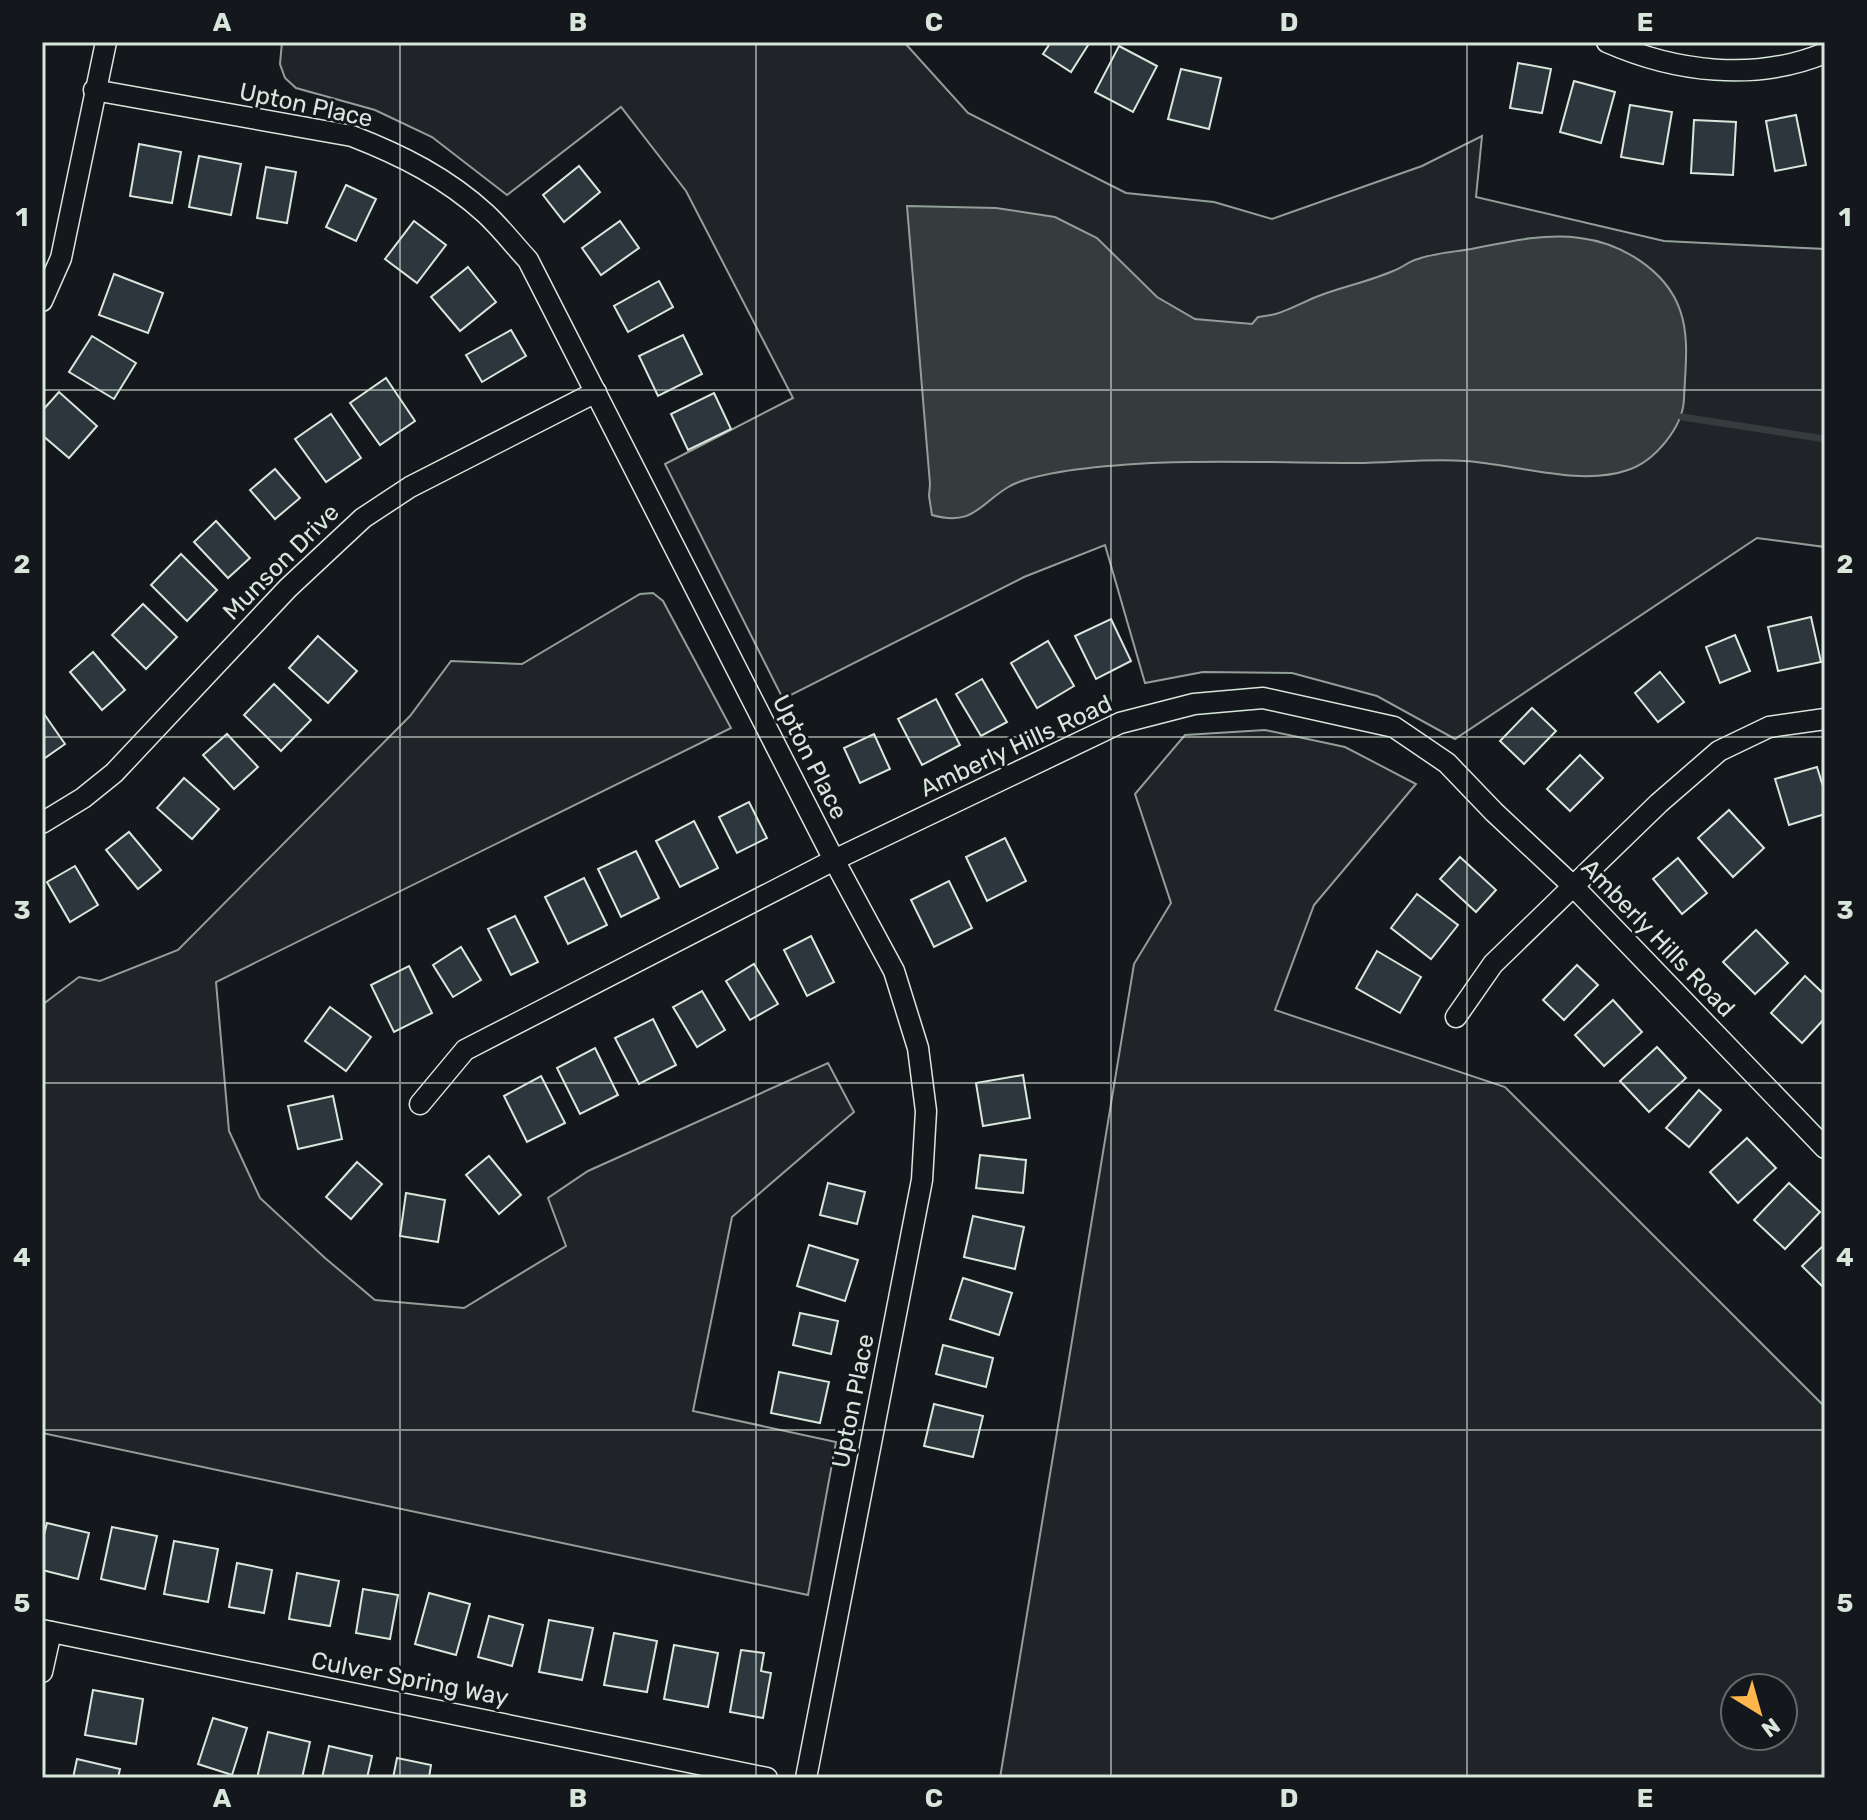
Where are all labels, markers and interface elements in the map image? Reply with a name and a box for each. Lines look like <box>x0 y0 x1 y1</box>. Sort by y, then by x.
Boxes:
text: A <box>213 7 232 38</box>
text: B <box>569 7 587 38</box>
text: C <box>925 7 943 38</box>
text: D <box>1280 7 1298 38</box>
text: E <box>1637 7 1653 38</box>
street label: Upton Place <box>237 77 375 133</box>
text: 1 <box>16 202 28 233</box>
text: 1 <box>1839 202 1851 233</box>
street label: Munson Drive <box>217 498 345 626</box>
text: 2 <box>14 549 30 580</box>
text: 2 <box>1837 549 1853 580</box>
street label: Amberly Hills Road <box>916 689 1116 803</box>
street label: Upton Place <box>767 690 853 824</box>
street label: Amberly Hills Road <box>1576 853 1740 1023</box>
text: 3 <box>13 895 31 926</box>
text: 3 <box>1836 895 1854 926</box>
text: 4 <box>13 1242 31 1273</box>
text: 4 <box>1836 1242 1854 1273</box>
street label: Upton Place <box>826 1332 880 1470</box>
text: 5 <box>14 1588 30 1619</box>
text: 5 <box>1837 1588 1853 1619</box>
street label: Culver Spring Way <box>309 1646 511 1712</box>
north arrow <box>1719 1672 1799 1752</box>
text: N <box>1756 1712 1785 1743</box>
text: A <box>213 1783 232 1814</box>
text: B <box>569 1783 587 1814</box>
text: C <box>925 1783 943 1814</box>
text: D <box>1280 1783 1298 1814</box>
text: E <box>1637 1783 1653 1814</box>

